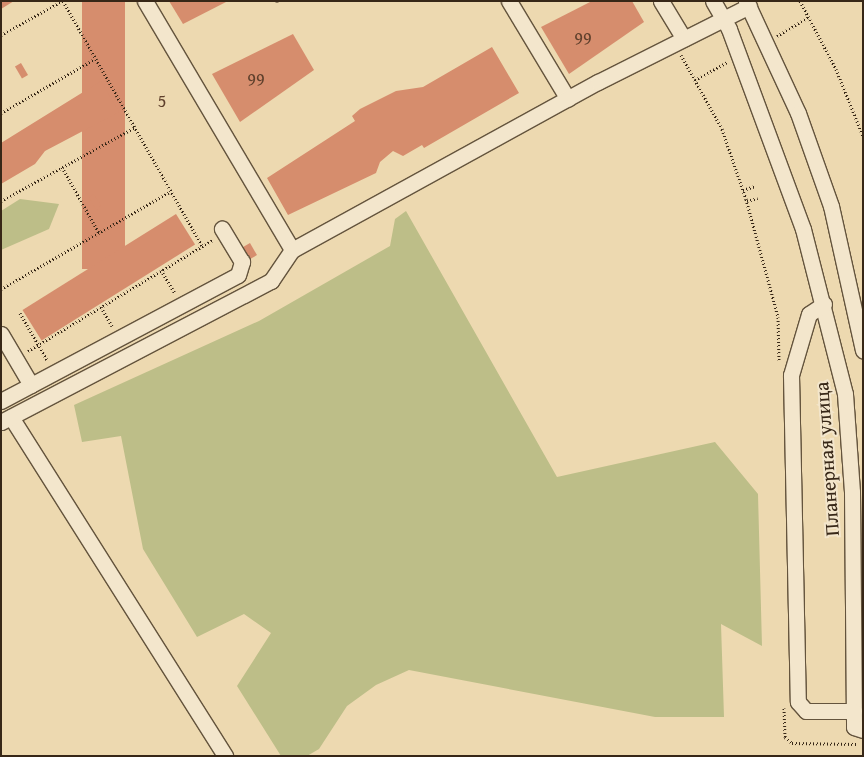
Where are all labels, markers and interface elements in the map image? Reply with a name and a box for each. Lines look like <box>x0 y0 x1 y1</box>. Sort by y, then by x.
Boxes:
house number: 99 <box>574 28 592 50</box>
house number: 99 <box>247 69 265 91</box>
house number: 5 <box>158 90 166 112</box>
street label: Планерная улица <box>809 381 843 537</box>

